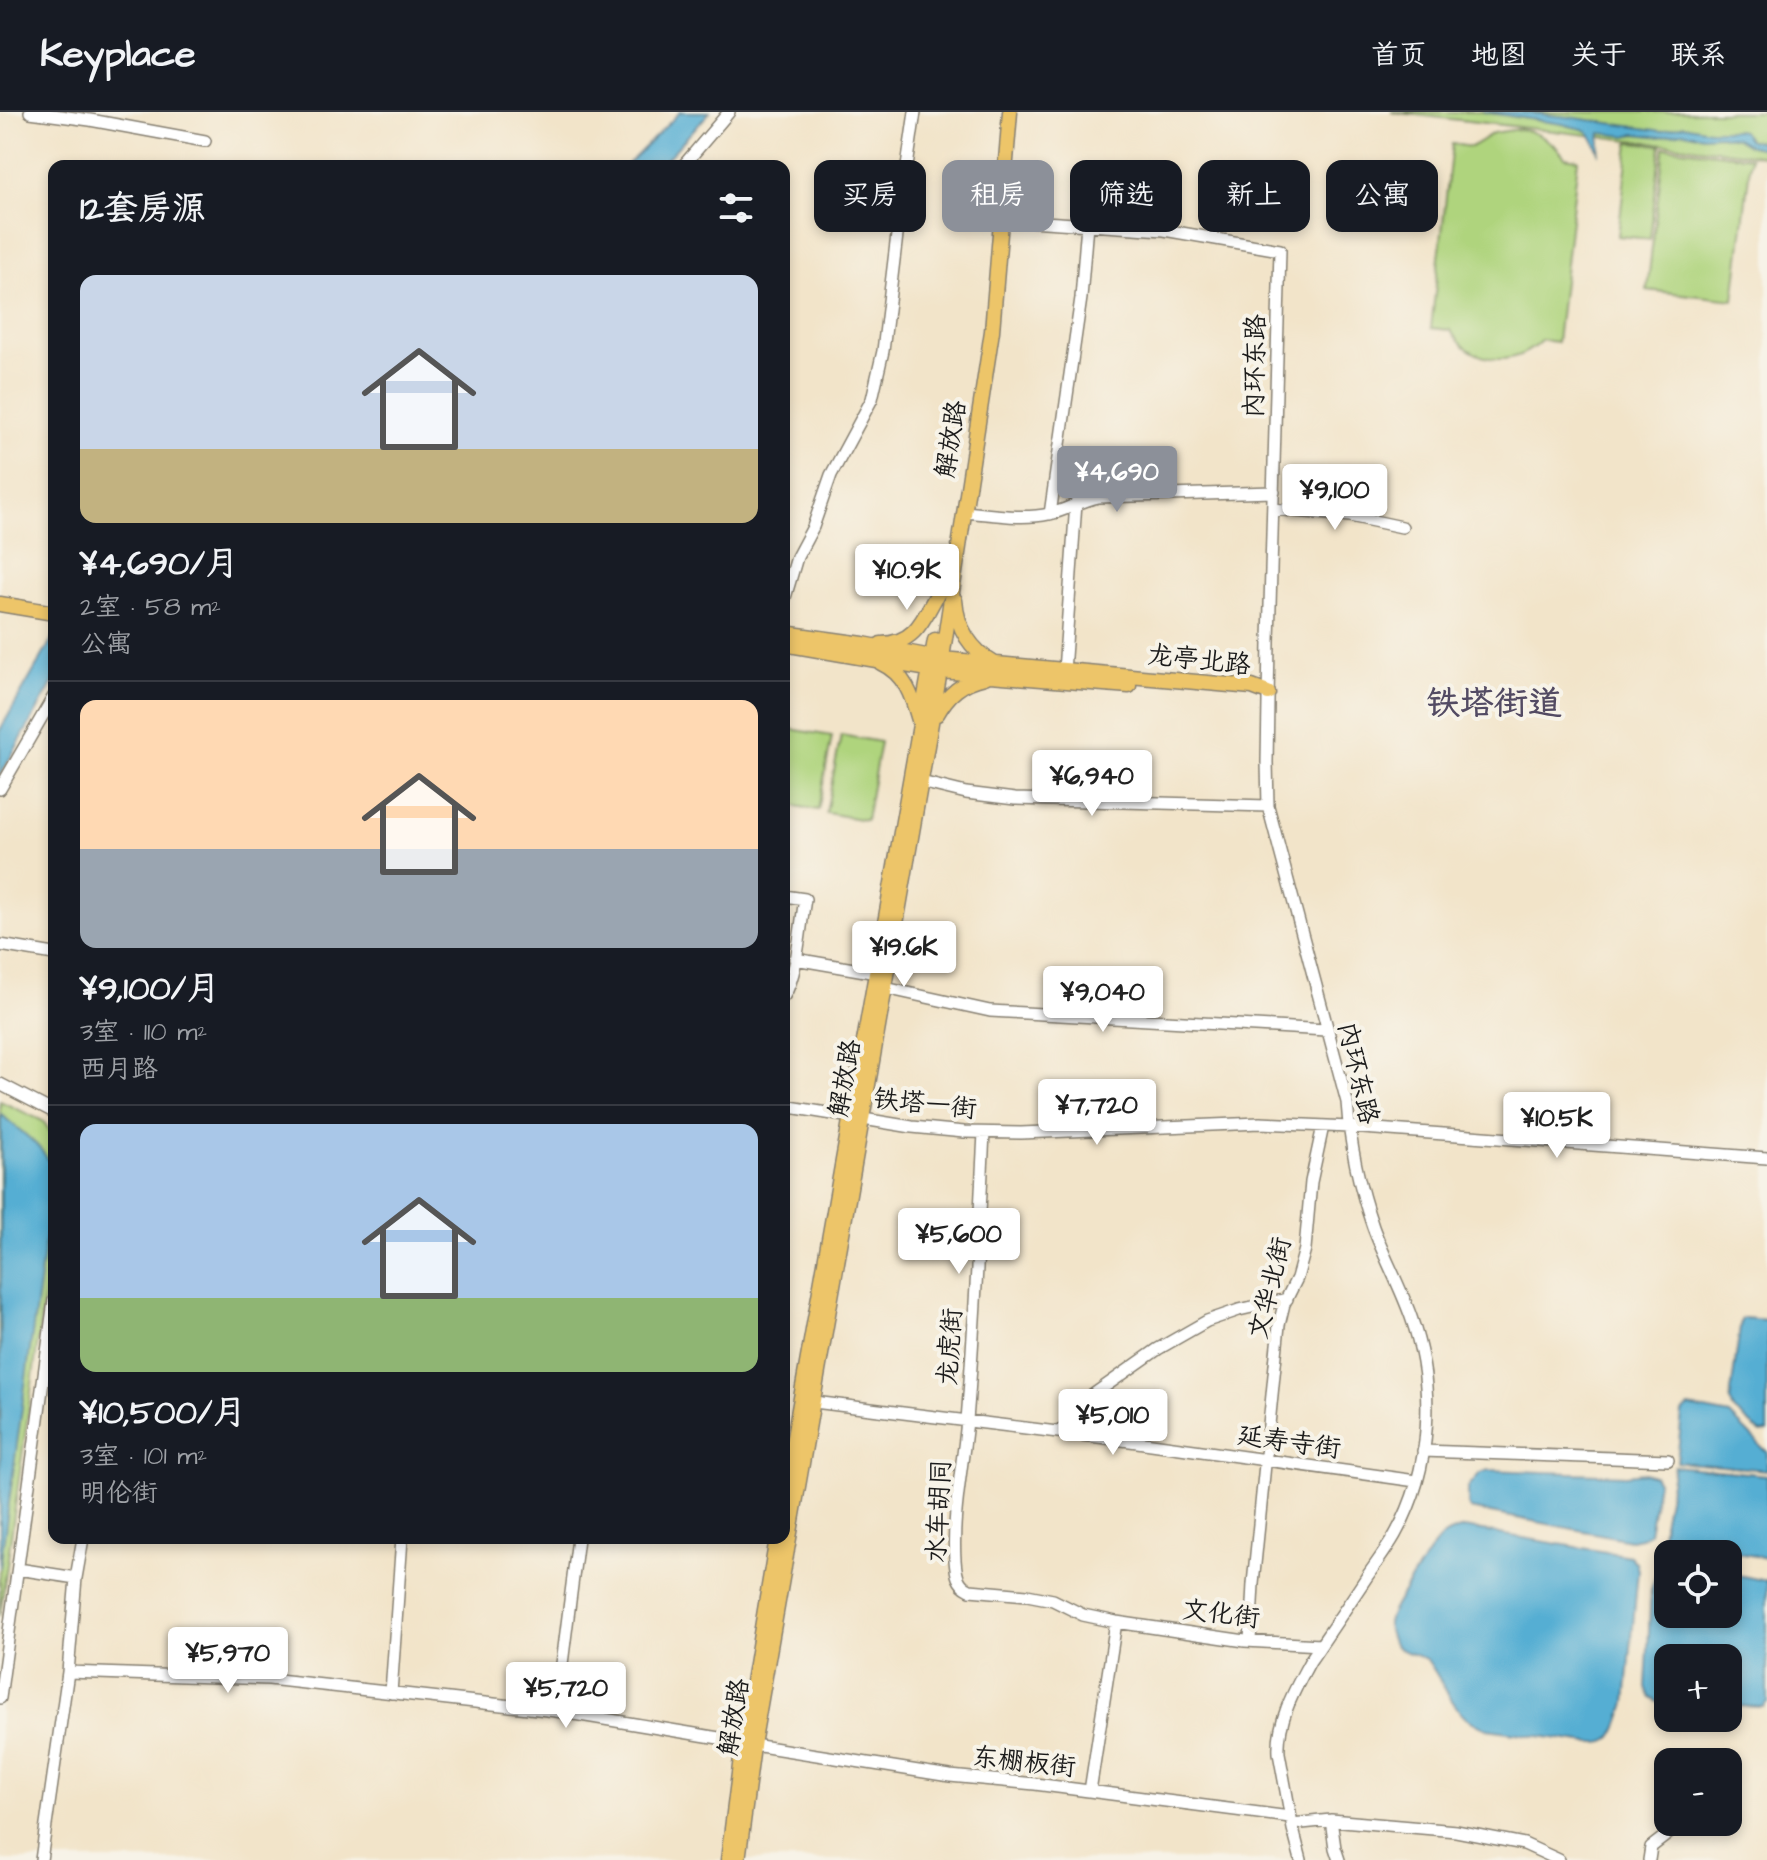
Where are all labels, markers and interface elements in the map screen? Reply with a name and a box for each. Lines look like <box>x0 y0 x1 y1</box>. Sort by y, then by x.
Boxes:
text: Keyplace <box>40 29 196 81</box>
text: 首页 <box>1371 36 1427 75</box>
text: 地图 <box>1471 36 1527 75</box>
text: 关于 <box>1571 36 1627 75</box>
text: 联系 <box>1671 36 1727 75</box>
chip: 买房 <box>814 160 926 232</box>
chip: 租房 <box>942 160 1054 232</box>
chip: 筛选 <box>1070 160 1182 232</box>
chip: 新上 <box>1198 160 1310 232</box>
chip: 公寓 <box>1326 160 1438 232</box>
text: 12套房源 <box>80 185 206 233</box>
icon: filters <box>714 186 758 230</box>
street label: 内环东路 <box>1236 314 1274 418</box>
icon: home <box>347 327 491 471</box>
street label: 解放路 <box>927 398 975 480</box>
pin: ¥4,690 <box>1052 446 1182 514</box>
text: ¥4,690 <box>1075 454 1159 490</box>
pin: ¥9,100 <box>1270 464 1400 532</box>
text: ¥9,100 <box>1300 472 1370 508</box>
text: ¥4,690/月 <box>80 540 239 588</box>
pin: ¥10.9K <box>842 544 972 612</box>
text: ¥10.9K <box>873 552 941 588</box>
text: 2室 · 58 m² <box>80 589 221 625</box>
text: 公寓 <box>80 626 132 662</box>
street label: 龙亭北路 <box>1145 637 1253 683</box>
district label: 铁塔街道 <box>1426 680 1562 728</box>
pin: ¥6,940 <box>1027 750 1157 818</box>
icon: home <box>347 752 491 896</box>
text: ¥6,940 <box>1050 758 1134 794</box>
pin: ¥19.6K <box>839 921 969 989</box>
text: ¥19.6K <box>870 929 938 965</box>
text: ¥9,100/月 <box>80 965 220 1013</box>
pin: ¥9,040 <box>1038 966 1168 1034</box>
text: ¥9,040 <box>1061 974 1145 1010</box>
text: 3室 · 110 m² <box>80 1014 207 1050</box>
street label: 内环东路 <box>1329 1018 1387 1128</box>
street label: 解放路 <box>820 1036 870 1120</box>
text: 西月路 <box>80 1051 158 1087</box>
pin: ¥7,720 <box>1032 1079 1162 1147</box>
street label: 铁塔一街 <box>871 1081 979 1127</box>
text: ¥7,720 <box>1056 1087 1138 1123</box>
pin: ¥10.5K <box>1492 1092 1622 1160</box>
text: ¥10.5K <box>1521 1100 1593 1136</box>
icon: home <box>347 1176 491 1320</box>
pin: ¥5,600 <box>894 1208 1024 1276</box>
text: ¥5,600 <box>916 1216 1002 1252</box>
street label: 文华北街 <box>1240 1233 1300 1343</box>
street label: 龙虎街 <box>929 1307 971 1387</box>
text: ¥10,500/月 <box>80 1389 246 1437</box>
pin: ¥5,010 <box>1048 1389 1178 1457</box>
text: ¥5,010 <box>1076 1397 1150 1433</box>
street label: 延寿寺街 <box>1235 1417 1343 1467</box>
text: 3室 · 101 m² <box>80 1438 207 1474</box>
street label: 水车胡同 <box>918 1458 960 1564</box>
text: 明伦街 <box>80 1475 158 1511</box>
map controls <box>1654 1540 1742 1836</box>
button: locate <box>1654 1540 1742 1628</box>
street label: 文化街 <box>1180 1591 1262 1637</box>
pin: ¥5,970 <box>163 1627 293 1695</box>
text: ¥5,970 <box>186 1635 270 1671</box>
button: + <box>1654 1644 1742 1732</box>
pin: ¥5,720 <box>501 1662 631 1730</box>
text: ¥5,720 <box>524 1670 608 1706</box>
street label: 解放路 <box>710 1676 758 1758</box>
street label: 东棚板街 <box>970 1739 1078 1785</box>
button: − <box>1654 1748 1742 1836</box>

